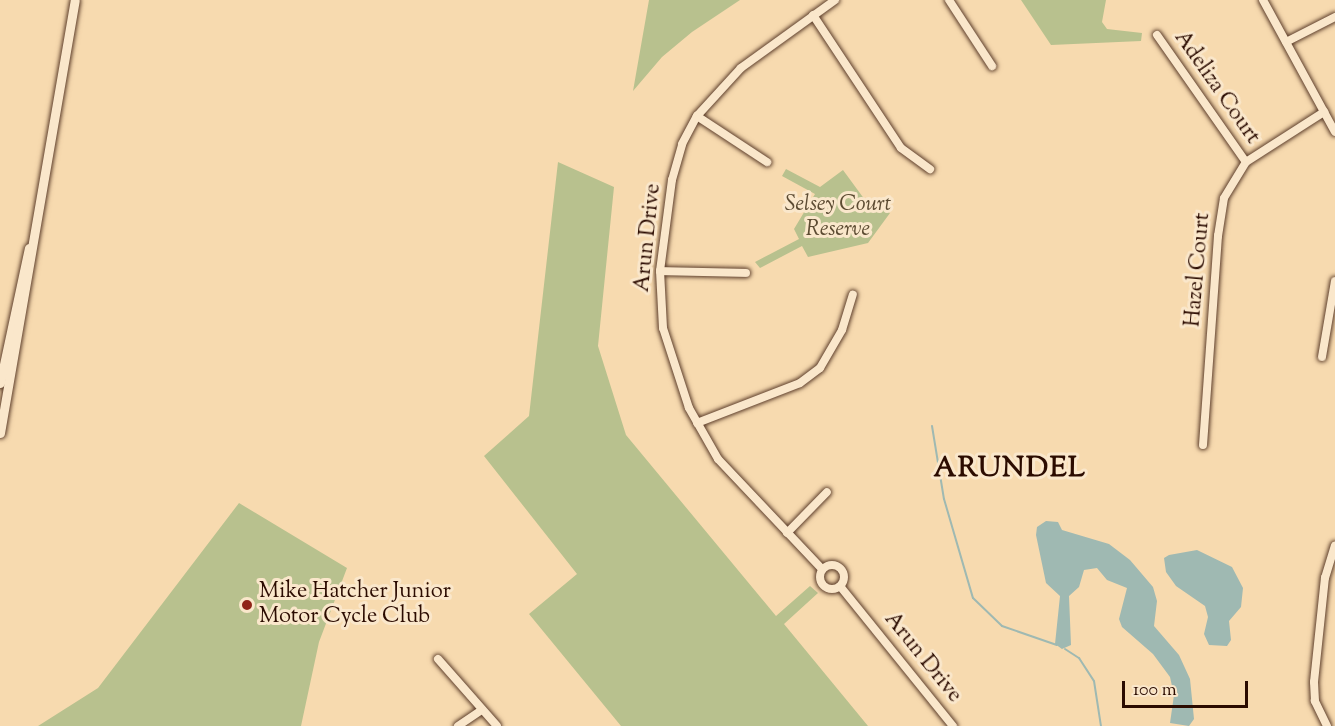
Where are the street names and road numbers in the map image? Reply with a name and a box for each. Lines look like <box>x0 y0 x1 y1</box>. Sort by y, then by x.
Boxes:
street label: Adeliza Court <box>1167 26 1265 150</box>
street label: Arun Drive <box>630 182 668 294</box>
street label: Hazel Court <box>1181 212 1217 328</box>
street label: Arun Drive <box>877 607 967 709</box>

